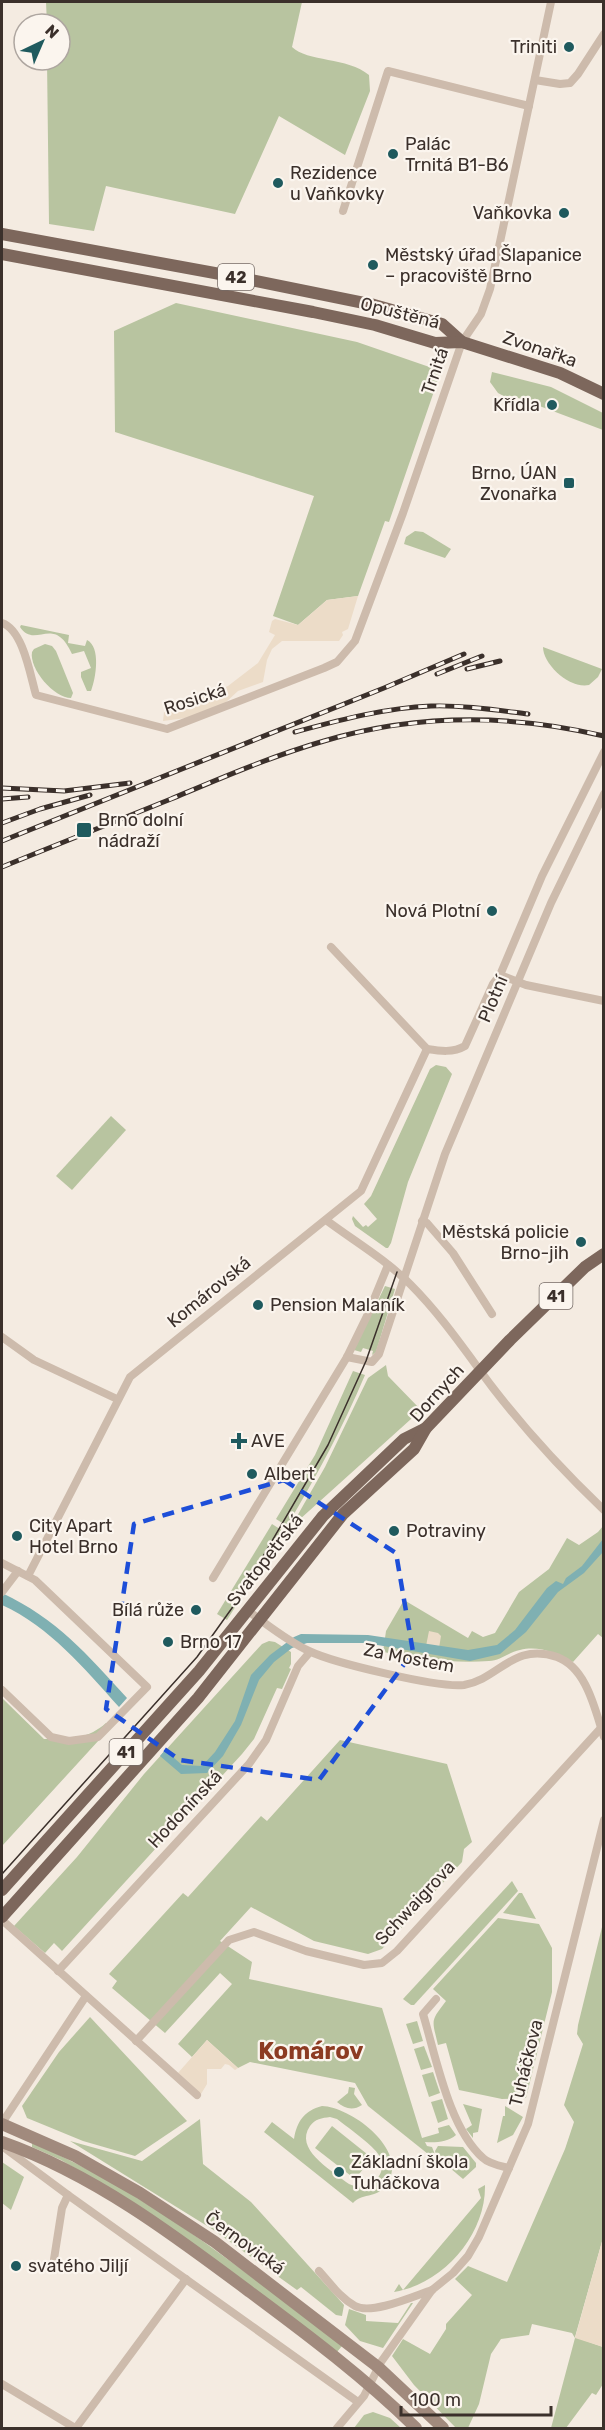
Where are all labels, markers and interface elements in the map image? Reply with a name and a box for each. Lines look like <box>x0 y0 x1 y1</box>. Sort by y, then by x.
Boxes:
north arrow <box>12 12 72 72</box>
text: N <box>41 21 63 42</box>
place label: Triniti <box>510 36 557 58</box>
marker: Triniti <box>562 40 576 54</box>
place label: Palác Trnitá B1-B6 <box>405 133 509 176</box>
marker: Palác Trnitá B1-B6 <box>386 147 400 161</box>
place label: Rezidence u Vaňkovky <box>290 162 384 205</box>
marker: Rezidence u Vaňkovky <box>271 176 285 190</box>
place label: Vaňkovka <box>473 202 552 224</box>
marker: Vaňkovka <box>557 206 571 220</box>
place label: Městský úřad Šlapanice – pracoviště Brno <box>385 244 582 287</box>
marker: Městský úřad Šlapanice – pracoviště Brno <box>366 258 380 272</box>
road number: 42 <box>218 264 254 290</box>
street label: Opuštěná <box>358 293 442 333</box>
street label: Zvonařka <box>500 326 580 372</box>
street label: Trnitá <box>417 345 453 397</box>
place label: Křídla <box>493 394 540 416</box>
marker: Křídla <box>545 398 559 412</box>
place label: Brno, ÚAN Zvonařka <box>471 462 557 505</box>
marker: Brno, ÚAN Zvonařka <box>562 476 576 490</box>
street label: Rosická <box>161 679 229 719</box>
place label: Brno dolní nádraží <box>98 809 185 852</box>
marker: Brno dolní nádraží <box>75 821 93 839</box>
place label: Nová Plotní <box>385 900 482 922</box>
marker: Nová Plotní <box>485 904 499 918</box>
street label: Plotní <box>473 971 513 1026</box>
place label: Městská policie Brno-jih <box>442 1221 569 1264</box>
marker: Městská policie Brno-jih <box>574 1235 588 1249</box>
street label: Komárovská <box>163 1252 255 1332</box>
road number: 41 <box>540 1283 572 1309</box>
place label: Pension Malaník <box>270 1294 405 1316</box>
marker: Pension Malaník <box>251 1298 265 1312</box>
street label: Dornych <box>405 1359 469 1427</box>
place label: AVE <box>251 1430 285 1452</box>
marker: AVE <box>232 1434 246 1448</box>
place label: Albert <box>264 1463 315 1485</box>
marker: Albert <box>245 1467 259 1481</box>
street label: Svatopetrská <box>222 1510 308 1610</box>
place label: City Apart Hotel Brno <box>29 1515 118 1558</box>
place label: Potraviny <box>406 1520 486 1542</box>
marker: Potraviny <box>387 1524 401 1538</box>
marker: City Apart Hotel Brno <box>10 1529 24 1543</box>
place label: Bílá růže <box>112 1599 184 1621</box>
marker: Bílá růže <box>189 1603 203 1617</box>
place label: Brno 17 <box>180 1631 241 1653</box>
marker: Brno 17 <box>161 1635 175 1649</box>
street label: Za Mostem <box>362 1638 456 1678</box>
road number: 41 <box>110 1739 142 1765</box>
street label: Hodonínská <box>143 1765 227 1853</box>
street label: Schwaigrova <box>370 1856 460 1950</box>
street label: Tuháčkova <box>505 2017 547 2109</box>
district label: Komárov <box>258 2037 364 2065</box>
place label: Základní škola Tuháčkova <box>351 2151 468 2194</box>
marker: Základní škola Tuháčkova <box>332 2165 346 2179</box>
street label: Černovická <box>201 2207 289 2279</box>
place label: svatého Jiljí <box>28 2255 130 2277</box>
marker: svatého Jiljí <box>9 2259 23 2273</box>
scale bar <box>401 2379 551 2417</box>
text: 100 m <box>410 2389 461 2411</box>

